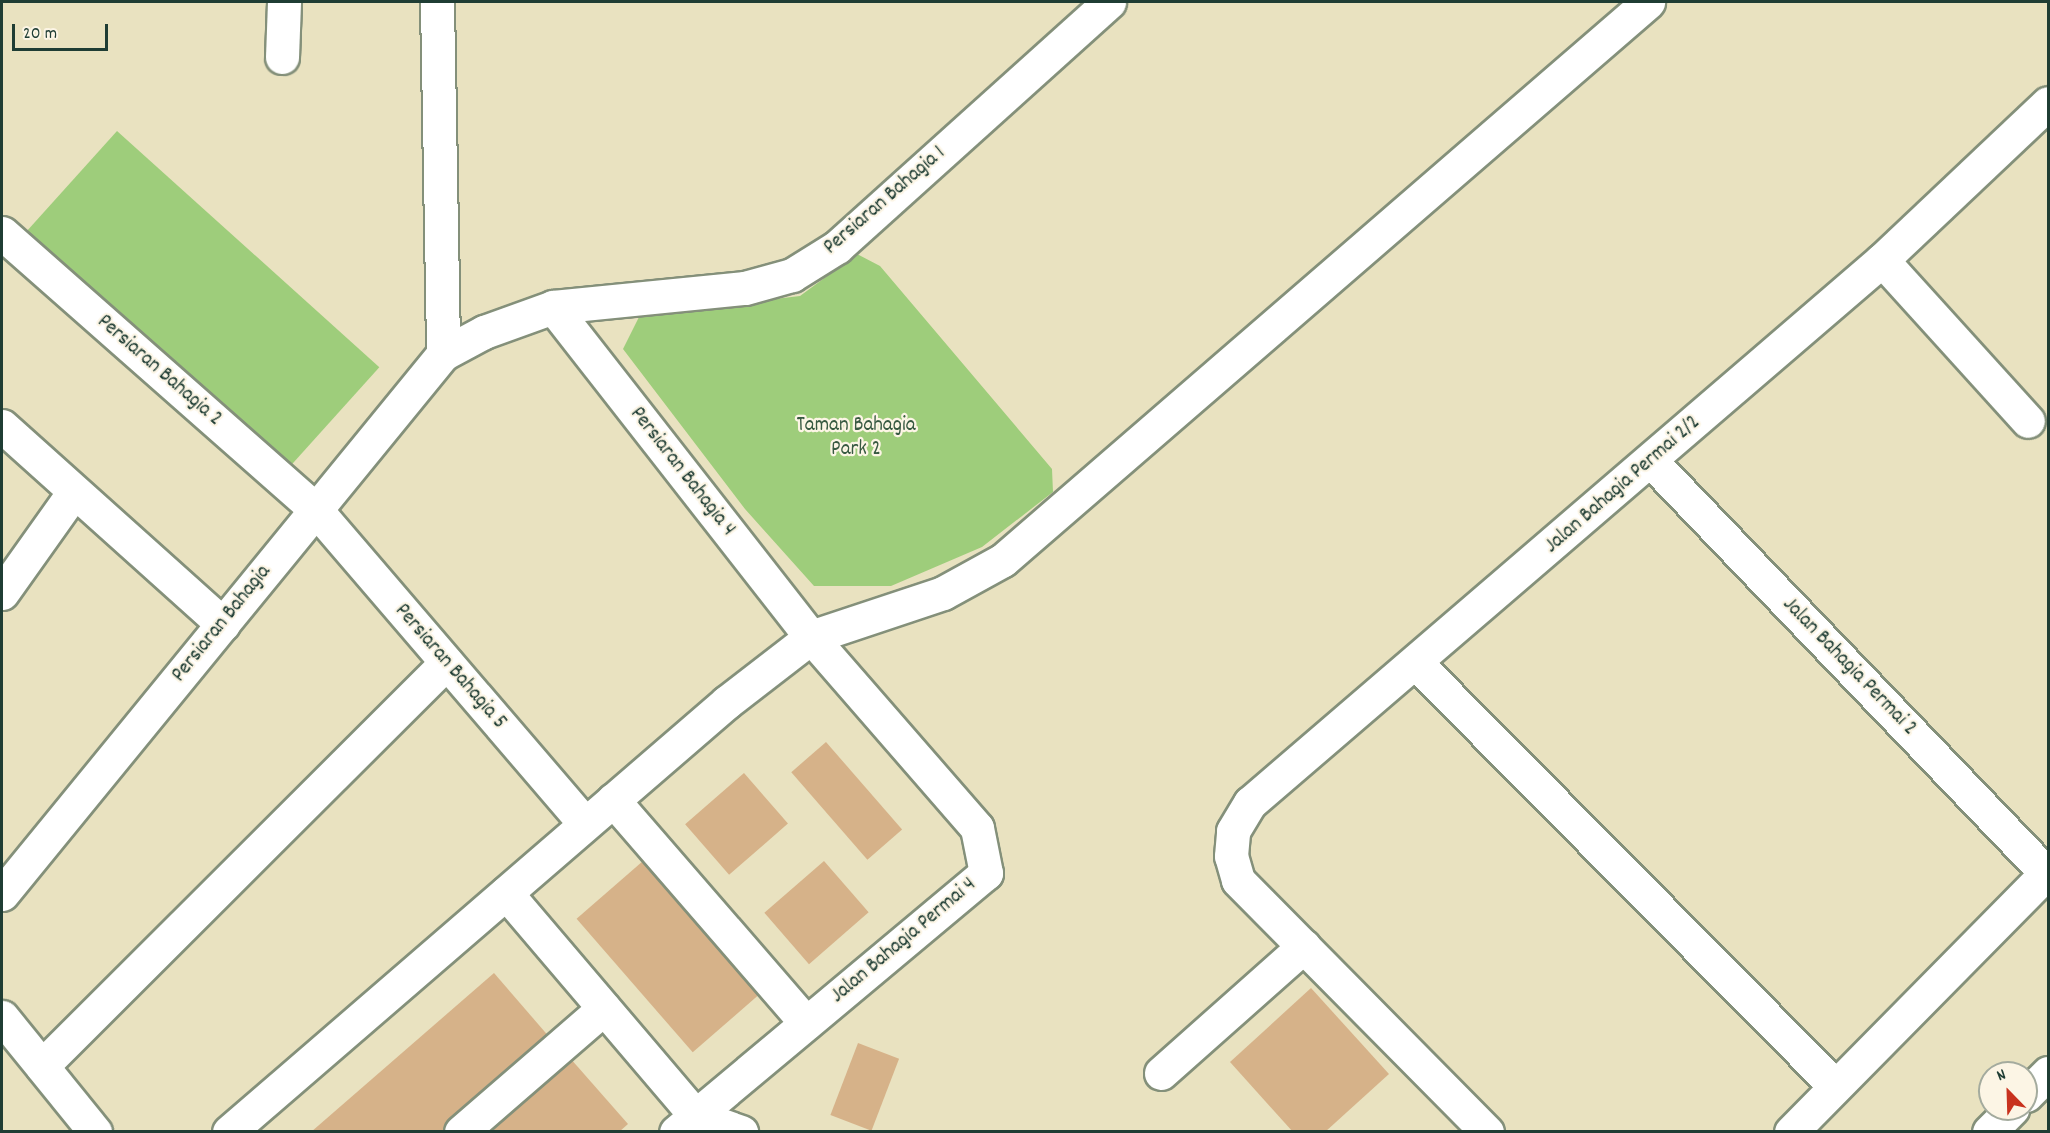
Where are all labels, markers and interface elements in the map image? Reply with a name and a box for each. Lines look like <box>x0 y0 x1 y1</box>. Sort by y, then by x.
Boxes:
scale bar <box>15 12 111 50</box>
text: 20 m <box>23 22 57 47</box>
street label: Persiaran Bahagia 1 <box>819 141 951 261</box>
street label: Persiaran Bahagia 2 <box>91 310 227 432</box>
street label: Persiaran Bahagia 4 <box>624 402 740 542</box>
street label: Jalan Bahagia Permai 2/2 <box>1540 411 1706 559</box>
park label: Taman Bahagia Park 2 <box>796 413 916 463</box>
street label: Persiaran Bahagia <box>167 560 277 688</box>
street label: Jalan Bahagia Permai 2 <box>1777 593 1921 741</box>
street label: Persiaran Bahagia 5 <box>389 599 511 735</box>
street label: Jalan Bahagia Permai 4 <box>826 873 982 1009</box>
north arrow <box>1978 1061 2038 1121</box>
text: N <box>1993 1064 2010 1088</box>

